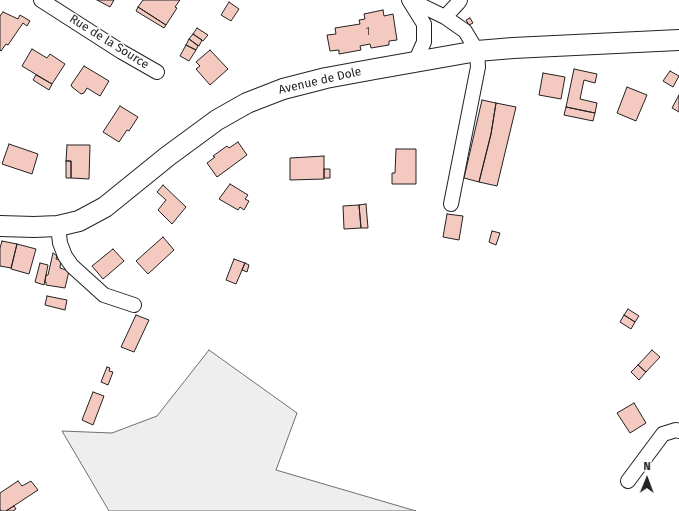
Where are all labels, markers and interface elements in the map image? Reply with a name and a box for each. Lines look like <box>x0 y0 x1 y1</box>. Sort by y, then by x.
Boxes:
street label: Rue de la Source <box>67 12 151 72</box>
house number: 1 <box>366 26 370 38</box>
street label: Avenue de Dole <box>277 64 363 98</box>
north arrow <box>627 459 667 499</box>
text: N <box>643 460 651 473</box>

